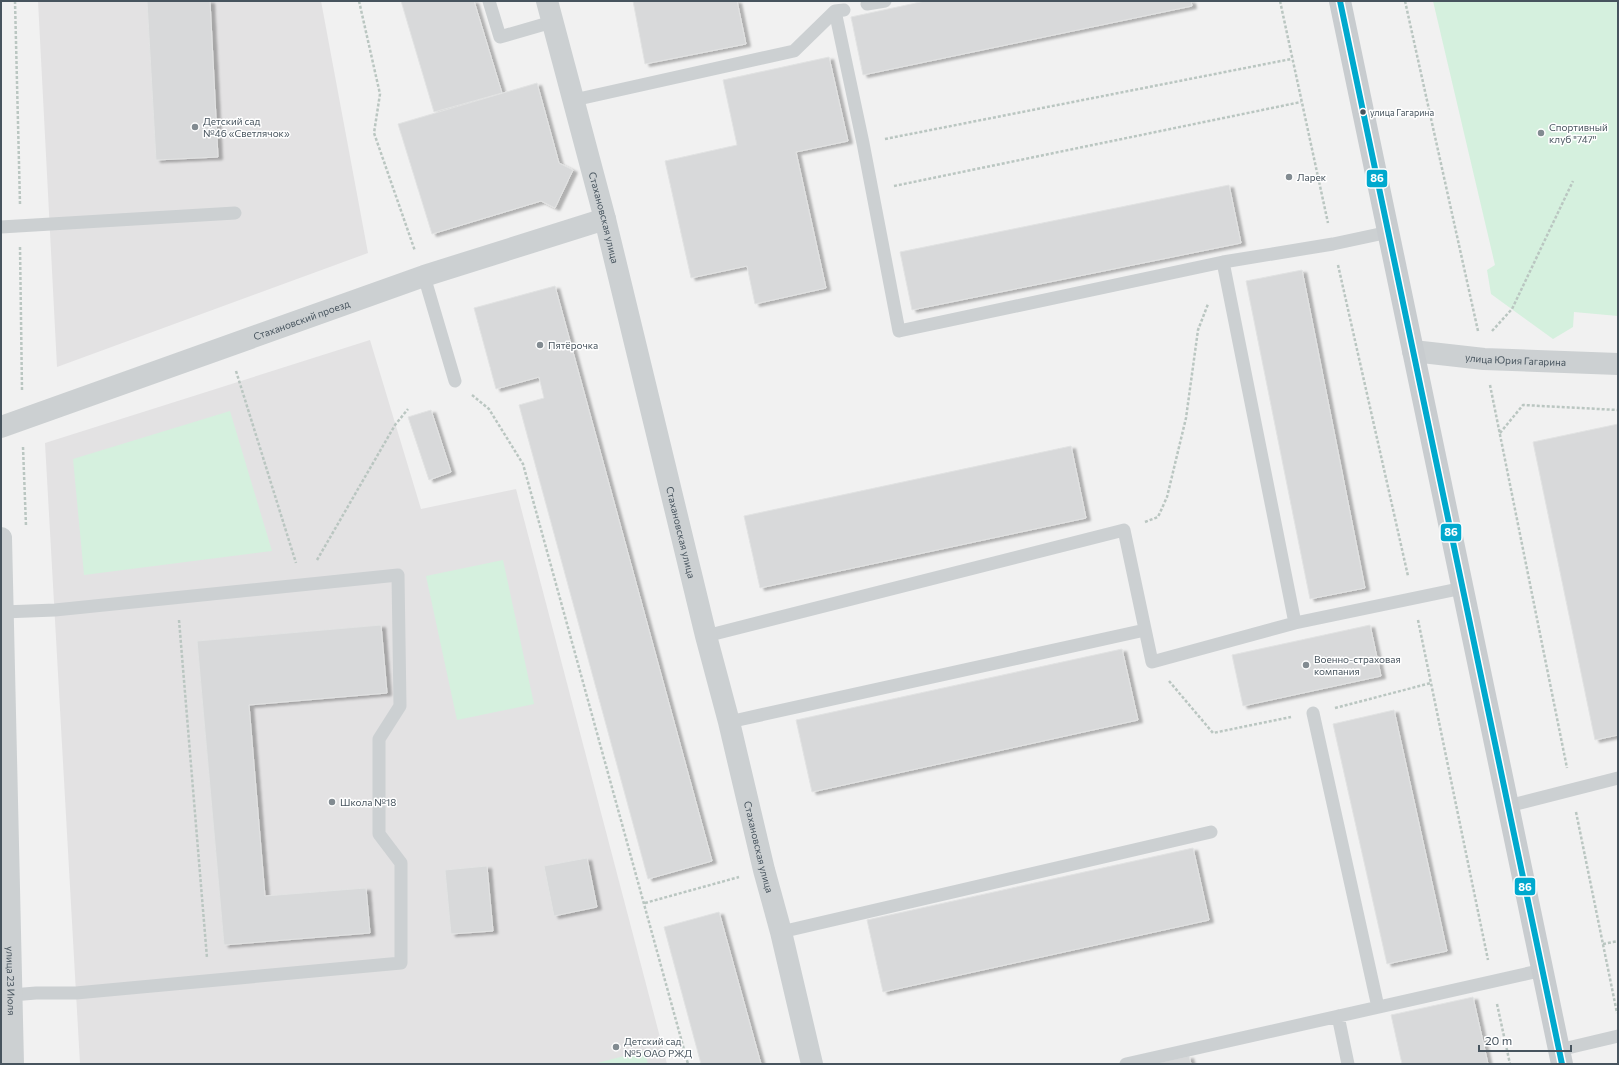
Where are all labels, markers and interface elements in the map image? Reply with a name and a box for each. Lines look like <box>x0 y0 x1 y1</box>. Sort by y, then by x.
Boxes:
marker: улица Гагарина <box>1358 107 1368 117</box>
place label: улица Гагарина <box>1370 107 1434 118</box>
place label: Детский сад №46 «Светлячок» <box>203 115 290 139</box>
place label: Спортивный клуб "747" <box>1549 121 1608 145</box>
marker: Детский сад №46 «Светлячок» <box>190 122 200 132</box>
marker: Спортивный клуб "747" <box>1536 128 1546 138</box>
line badge: 86 <box>1366 169 1388 188</box>
street label: Стахановская улица <box>587 170 622 265</box>
place label: Ларек <box>1297 171 1327 183</box>
text: 86 <box>1370 171 1384 184</box>
marker: Ларек <box>1284 172 1294 182</box>
street label: Стахановский проезд <box>252 297 351 342</box>
place label: Пятёрочка <box>548 339 598 351</box>
marker: Пятёрочка <box>535 340 545 350</box>
street label: улица Юрия Гагарина <box>1464 351 1566 368</box>
street label: Стахановская улица <box>664 485 698 580</box>
line badge: 86 <box>1440 523 1462 542</box>
text: 86 <box>1444 525 1458 538</box>
place label: Военно-страховая компания <box>1314 653 1401 677</box>
marker: Военно-страховая компания <box>1301 660 1311 670</box>
place label: Школа №18 <box>340 796 396 808</box>
marker: Школа №18 <box>327 797 337 807</box>
street label: Стахановская улица <box>742 800 776 894</box>
line badge: 86 <box>1514 877 1536 896</box>
text: 86 <box>1518 880 1532 893</box>
street label: улица 23 Июля <box>4 946 18 1016</box>
scale bar <box>1479 1027 1571 1053</box>
text: 20 m <box>1485 1033 1512 1047</box>
place label: Детский сад №5 ОАО РЖД <box>624 1035 692 1059</box>
marker: Детский сад №5 ОАО РЖД <box>611 1042 621 1052</box>

